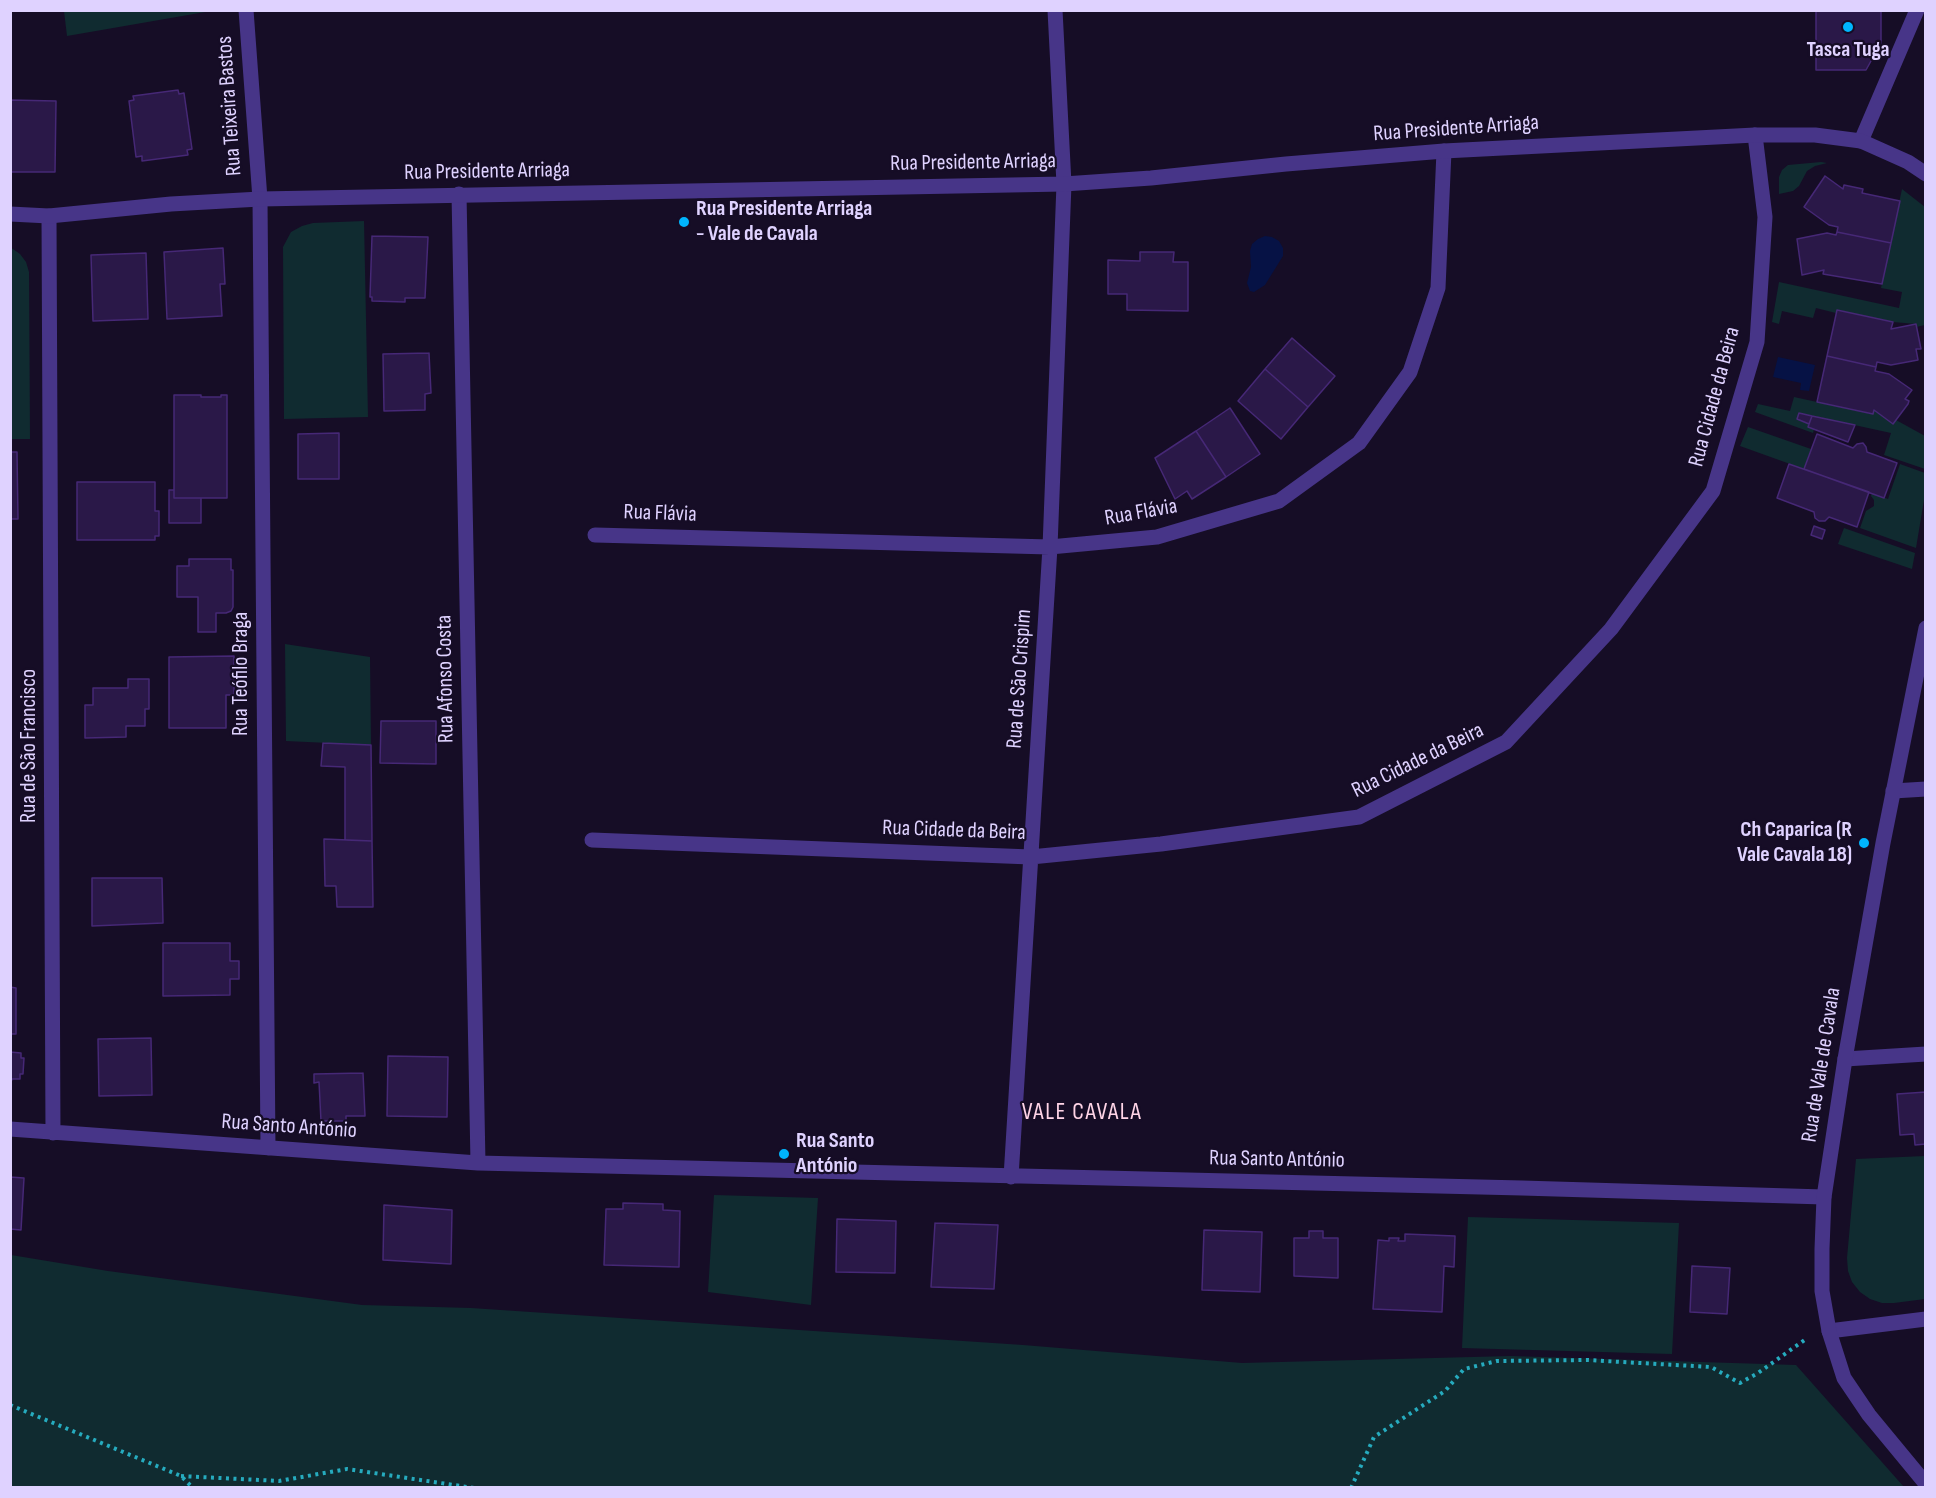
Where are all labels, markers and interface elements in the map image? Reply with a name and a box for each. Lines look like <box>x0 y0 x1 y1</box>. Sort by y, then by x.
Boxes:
marker: Tasca Tuga <box>1841 20 1855 34</box>
street label: Rua Teixeira Bastos <box>212 35 248 177</box>
place label: Tasca Tuga <box>1806 37 1890 63</box>
street label: Rua Presidente Arriaga <box>1372 110 1540 148</box>
street label: Rua Presidente Arriaga <box>890 148 1056 178</box>
street label: Rua Presidente Arriaga <box>404 157 570 187</box>
place label: Rua Presidente Arriaga - Vale de Cavala <box>696 196 872 248</box>
marker: Rua Presidente Arriaga - Vale de Cavala <box>677 215 691 229</box>
street label: Rua Cidade da Beira <box>1684 324 1746 470</box>
street label: Rua Flávia <box>1103 494 1179 532</box>
street label: Rua Flávia <box>623 500 697 528</box>
street label: Rua de São Crispim <box>1002 608 1038 750</box>
street label: Rua Teófilo Braga <box>228 612 254 736</box>
street label: Rua Afonso Costa <box>432 615 460 743</box>
street label: Rua de São Francisco <box>16 669 42 823</box>
street label: Rua Cidade da Beira <box>1348 718 1488 804</box>
street label: Rua Cidade da Beira <box>882 815 1026 847</box>
place label: Ch Caparica (R Vale Cavala 18) <box>1737 817 1852 868</box>
marker: Ch Caparica (R Vale Cavala 18) <box>1857 836 1871 850</box>
street label: Rua de Vale de Cavala <box>1797 986 1847 1144</box>
district label: VALE CAVALA <box>1022 1099 1142 1127</box>
street label: Rua Santo António <box>220 1109 358 1145</box>
place label: Rua Santo António <box>796 1128 874 1180</box>
street label: Rua Santo António <box>1209 1146 1345 1174</box>
marker: Rua Santo António <box>777 1147 791 1161</box>

